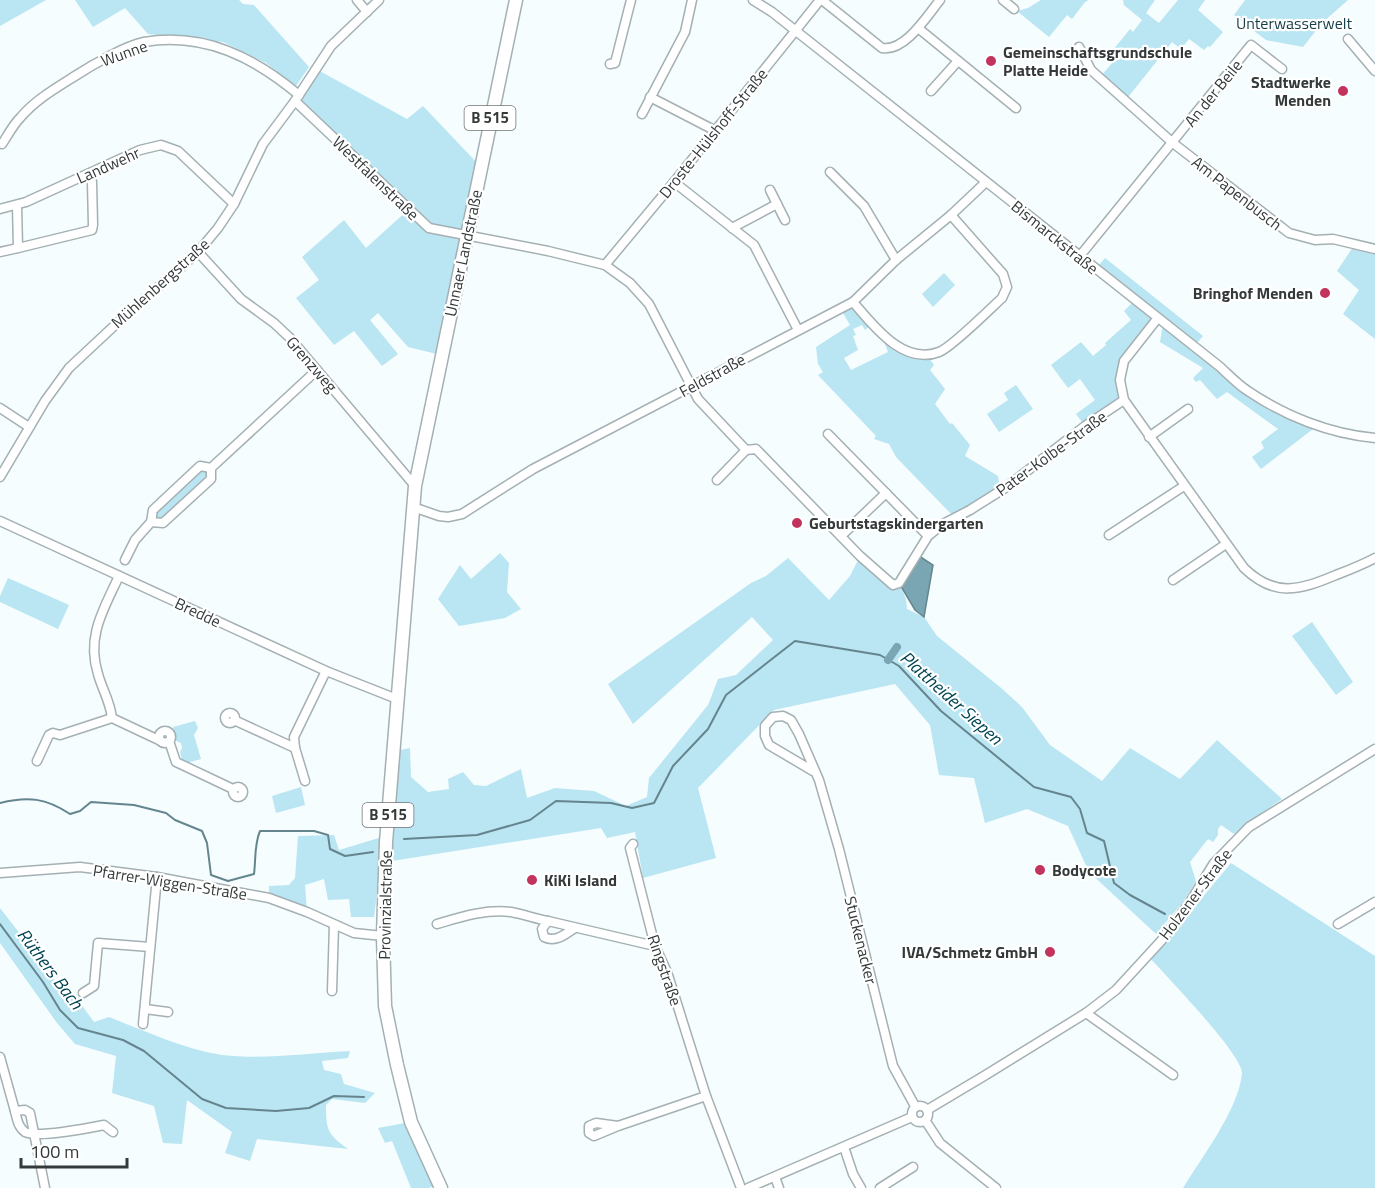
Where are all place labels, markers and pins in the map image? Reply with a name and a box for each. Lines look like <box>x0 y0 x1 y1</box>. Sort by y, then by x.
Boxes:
place label: Gemeinschaftsgrundschule Platte Heide <box>1003 40 1192 82</box>
marker: Gemeinschaftsgrundschule Platte Heide <box>984 54 998 68</box>
place label: Stadtwerke Menden <box>1251 70 1331 112</box>
marker: Stadtwerke Menden <box>1336 84 1350 98</box>
place label: Bringhof Menden <box>1193 281 1313 305</box>
marker: Bringhof Menden <box>1318 286 1332 300</box>
place label: Geburtstagskindergarten <box>809 511 984 535</box>
marker: Geburtstagskindergarten <box>790 516 804 530</box>
place label: Bodycote <box>1052 858 1116 882</box>
marker: Bodycote <box>1033 863 1047 877</box>
place label: KiKi Island <box>544 868 617 892</box>
marker: KiKi Island <box>525 873 539 887</box>
place label: IVA/Schmetz GmbH <box>902 940 1038 964</box>
marker: IVA/Schmetz GmbH <box>1043 945 1057 959</box>

